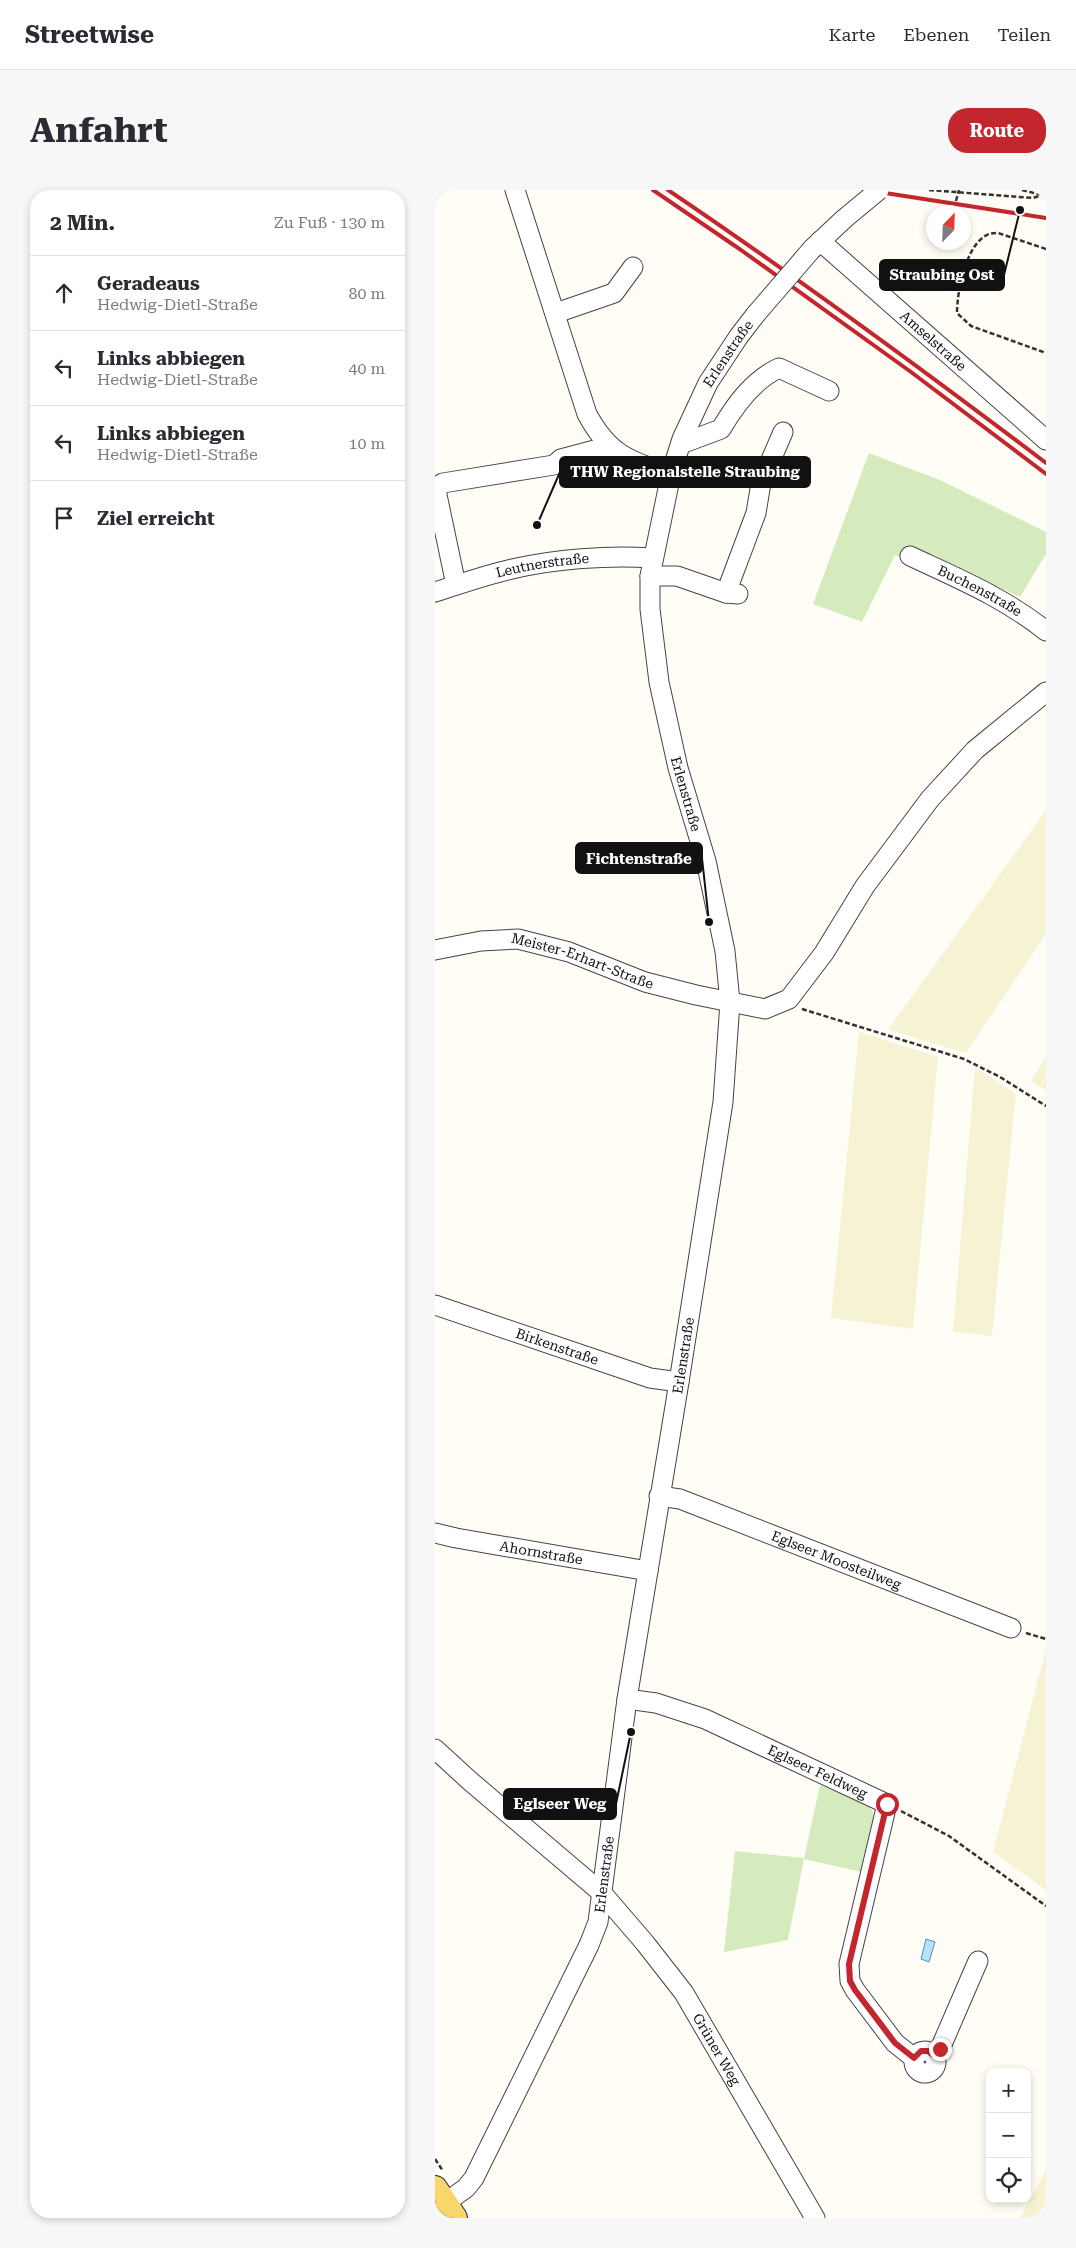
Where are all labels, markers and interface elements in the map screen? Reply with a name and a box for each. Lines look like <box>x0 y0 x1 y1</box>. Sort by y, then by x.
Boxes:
text: Streetwise <box>25 21 154 49</box>
text: Karte <box>829 24 875 45</box>
text: Ebenen <box>903 24 969 45</box>
text: Teilen <box>997 24 1051 45</box>
button: Route <box>948 108 1046 153</box>
text: Anfahrt <box>30 110 168 151</box>
north arrow <box>926 205 971 250</box>
text: 2 Min. <box>50 211 115 235</box>
text: Zu Fuß · 130 m <box>274 213 385 232</box>
callout: Straubing Ost <box>880 260 1004 290</box>
text: Straubing Ost <box>890 266 994 284</box>
text: Geradeaus <box>97 272 200 295</box>
icon: ahead <box>50 279 78 307</box>
text: 80 m <box>348 284 385 303</box>
text: Hedwig-Dietl-Straße <box>97 295 258 314</box>
street label: Amselstraße <box>897 307 970 374</box>
street label: Erlenstraße <box>700 317 756 390</box>
text: Links abbiegen <box>97 347 245 370</box>
icon: left <box>50 354 78 382</box>
text: 40 m <box>348 359 385 378</box>
text: Hedwig-Dietl-Straße <box>97 370 258 389</box>
text: Links abbiegen <box>97 422 245 445</box>
icon: left <box>50 429 78 457</box>
text: 10 m <box>348 434 385 453</box>
text: Hedwig-Dietl-Straße <box>97 445 258 464</box>
callout: THW Regionalstelle Straubing <box>560 457 810 487</box>
text: THW Regionalstelle Straubing <box>570 463 801 481</box>
icon: arrive <box>50 504 78 532</box>
text: Ziel erreicht <box>97 507 215 530</box>
street label: Leutnerstraße <box>494 550 590 581</box>
street label: Buchenstraße <box>935 562 1025 620</box>
street label: Erlenstraße <box>668 755 704 834</box>
callout: Fichtenstraße <box>576 843 702 873</box>
text: Fichtenstraße <box>586 850 692 868</box>
street label: Meister-Erhart-Straße <box>510 930 655 992</box>
street label: Erlenstraße <box>669 1316 697 1395</box>
street label: Birkenstraße <box>514 1325 601 1368</box>
street label: Eglseer Moosteilweg <box>769 1527 904 1592</box>
street label: Ahornstraße <box>498 1538 584 1568</box>
street label: Eglseer Feldweg <box>765 1741 870 1802</box>
callout: Eglseer Weg <box>504 1789 616 1819</box>
route start <box>876 1793 899 1816</box>
text: Eglseer Weg <box>514 1795 607 1813</box>
street label: Erlenstraße <box>591 1835 617 1914</box>
street label: Grüner Weg <box>690 2010 744 2088</box>
route end <box>929 2038 952 2061</box>
map controls <box>986 2068 1031 2203</box>
button: + <box>986 2068 1031 2113</box>
button: − <box>986 2113 1031 2158</box>
button: locate <box>986 2158 1031 2203</box>

